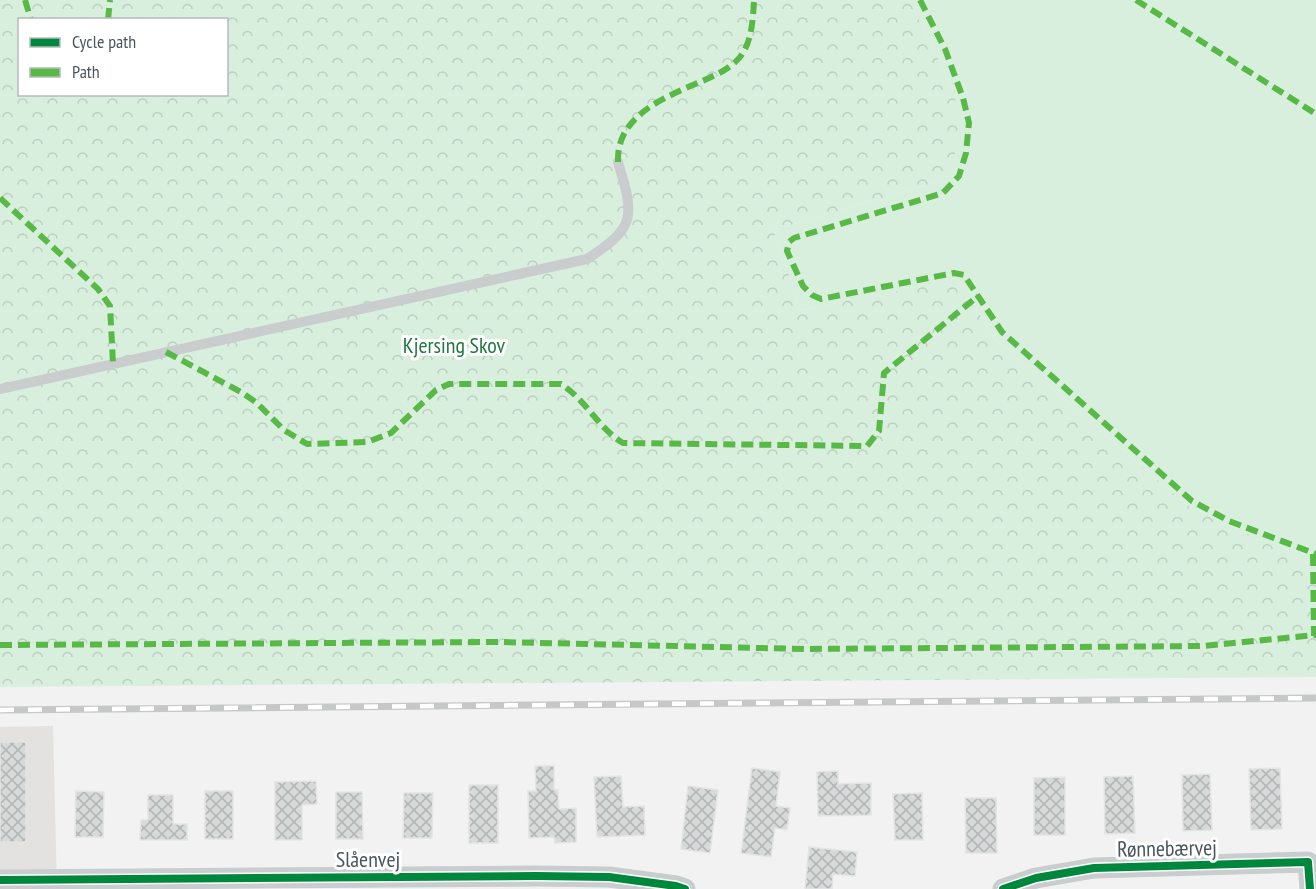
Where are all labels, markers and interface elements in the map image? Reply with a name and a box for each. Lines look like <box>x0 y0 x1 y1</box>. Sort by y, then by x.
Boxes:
legend <box>18 18 228 96</box>
text: Cycle path <box>72 30 136 53</box>
text: Path <box>72 60 100 83</box>
park label: Kjersing Skov <box>403 331 506 359</box>
street label: Rønnebærvej <box>1117 833 1217 863</box>
street label: Slåenvej <box>336 845 400 873</box>

